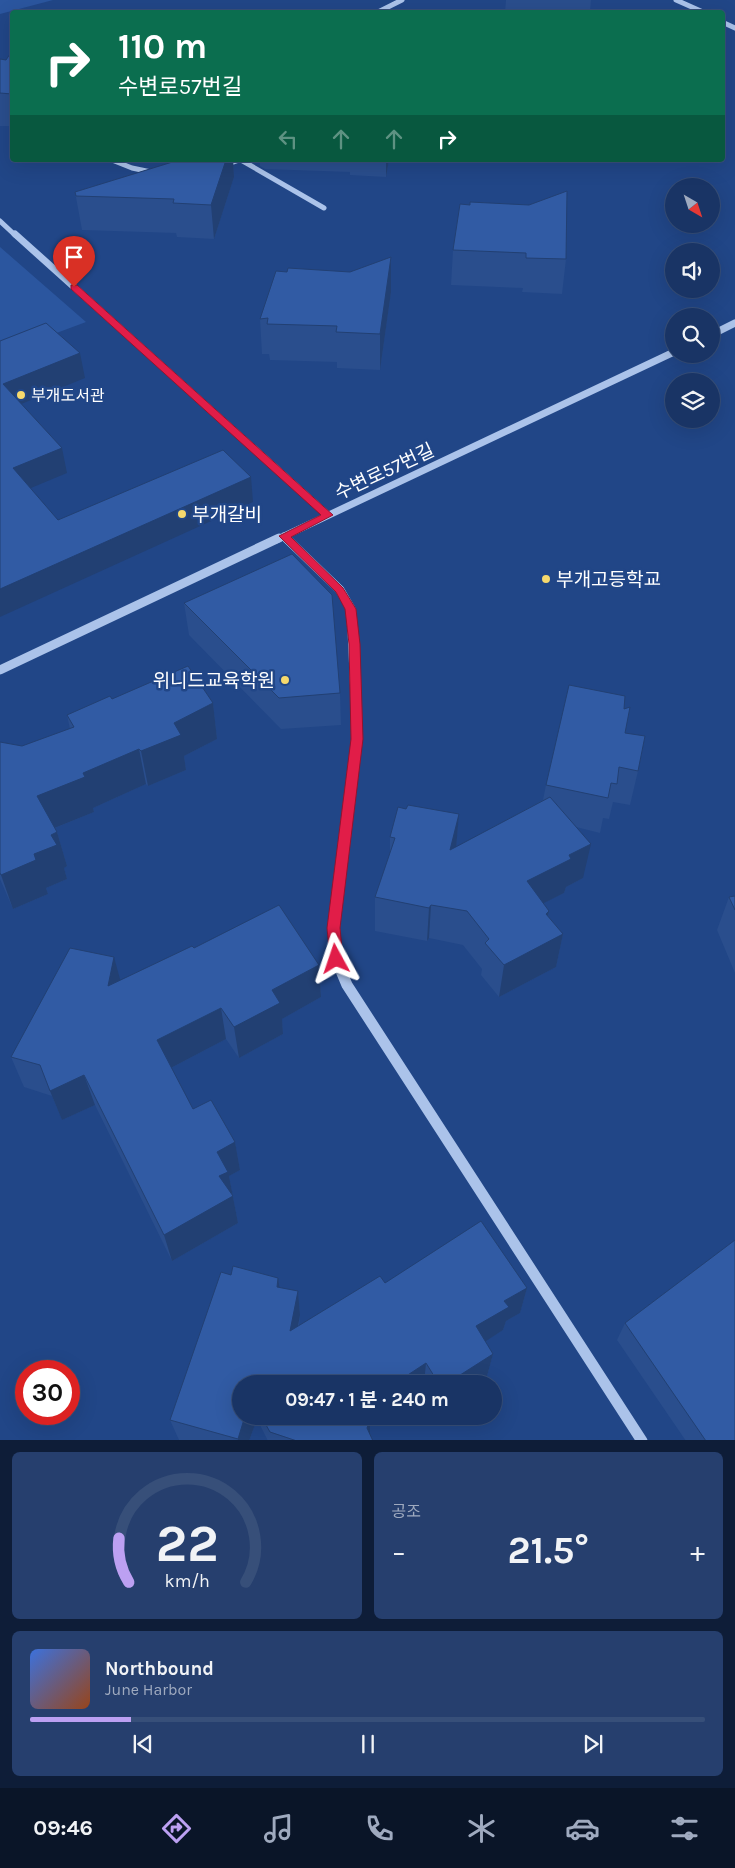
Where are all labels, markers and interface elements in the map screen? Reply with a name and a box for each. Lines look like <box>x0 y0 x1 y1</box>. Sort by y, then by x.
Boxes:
text: 110 m <box>118 26 207 67</box>
icon: right <box>35 30 100 95</box>
text: 수변로57번길 <box>118 74 242 100</box>
icon: left <box>274 125 302 153</box>
icon: ahead <box>327 125 355 153</box>
icon: ahead <box>380 125 408 153</box>
icon: right <box>433 125 461 153</box>
north arrow <box>665 178 720 232</box>
map controls <box>665 178 720 428</box>
pin <box>53 236 95 287</box>
icon: arrive <box>60 243 88 271</box>
button: sound <box>665 243 720 298</box>
button: search <box>665 308 720 363</box>
button: layers <box>665 373 720 428</box>
place label: 부개도서관 <box>31 386 105 405</box>
marker: 부개도서관 <box>15 389 27 401</box>
street label: 수변로57번길 <box>331 439 438 504</box>
place label: 부개갈비 <box>192 504 262 526</box>
marker: 부개갈비 <box>176 508 188 520</box>
place label: 부개고등학교 <box>556 569 661 591</box>
marker: 부개고등학교 <box>540 573 552 585</box>
place label: 위니드교육학원 <box>153 670 275 692</box>
marker: 위니드교육학원 <box>279 674 291 686</box>
position arrow <box>309 932 361 984</box>
speed limit sign: 30 <box>15 1360 80 1425</box>
text: 09:47 · 1 분 · 240 m <box>285 1389 449 1411</box>
text: 공조 <box>392 1502 421 1521</box>
text: 22 <box>155 1513 218 1574</box>
text: 21.5° <box>507 1528 589 1573</box>
text: − <box>392 1535 406 1568</box>
text: + <box>690 1535 705 1568</box>
text: km/h <box>164 1571 209 1592</box>
text: Northbound <box>105 1658 214 1680</box>
text: June Harbor <box>105 1680 192 1699</box>
icon: previous <box>129 1730 157 1758</box>
icon: pause <box>354 1730 382 1758</box>
icon: next <box>579 1730 607 1758</box>
icon: directions <box>159 1811 194 1846</box>
icon: music <box>261 1811 296 1846</box>
icon: phone <box>362 1811 397 1846</box>
icon: climate <box>464 1811 499 1846</box>
icon: car <box>565 1811 600 1846</box>
icon: filters <box>667 1811 702 1846</box>
text: 09:46 <box>33 1815 93 1841</box>

